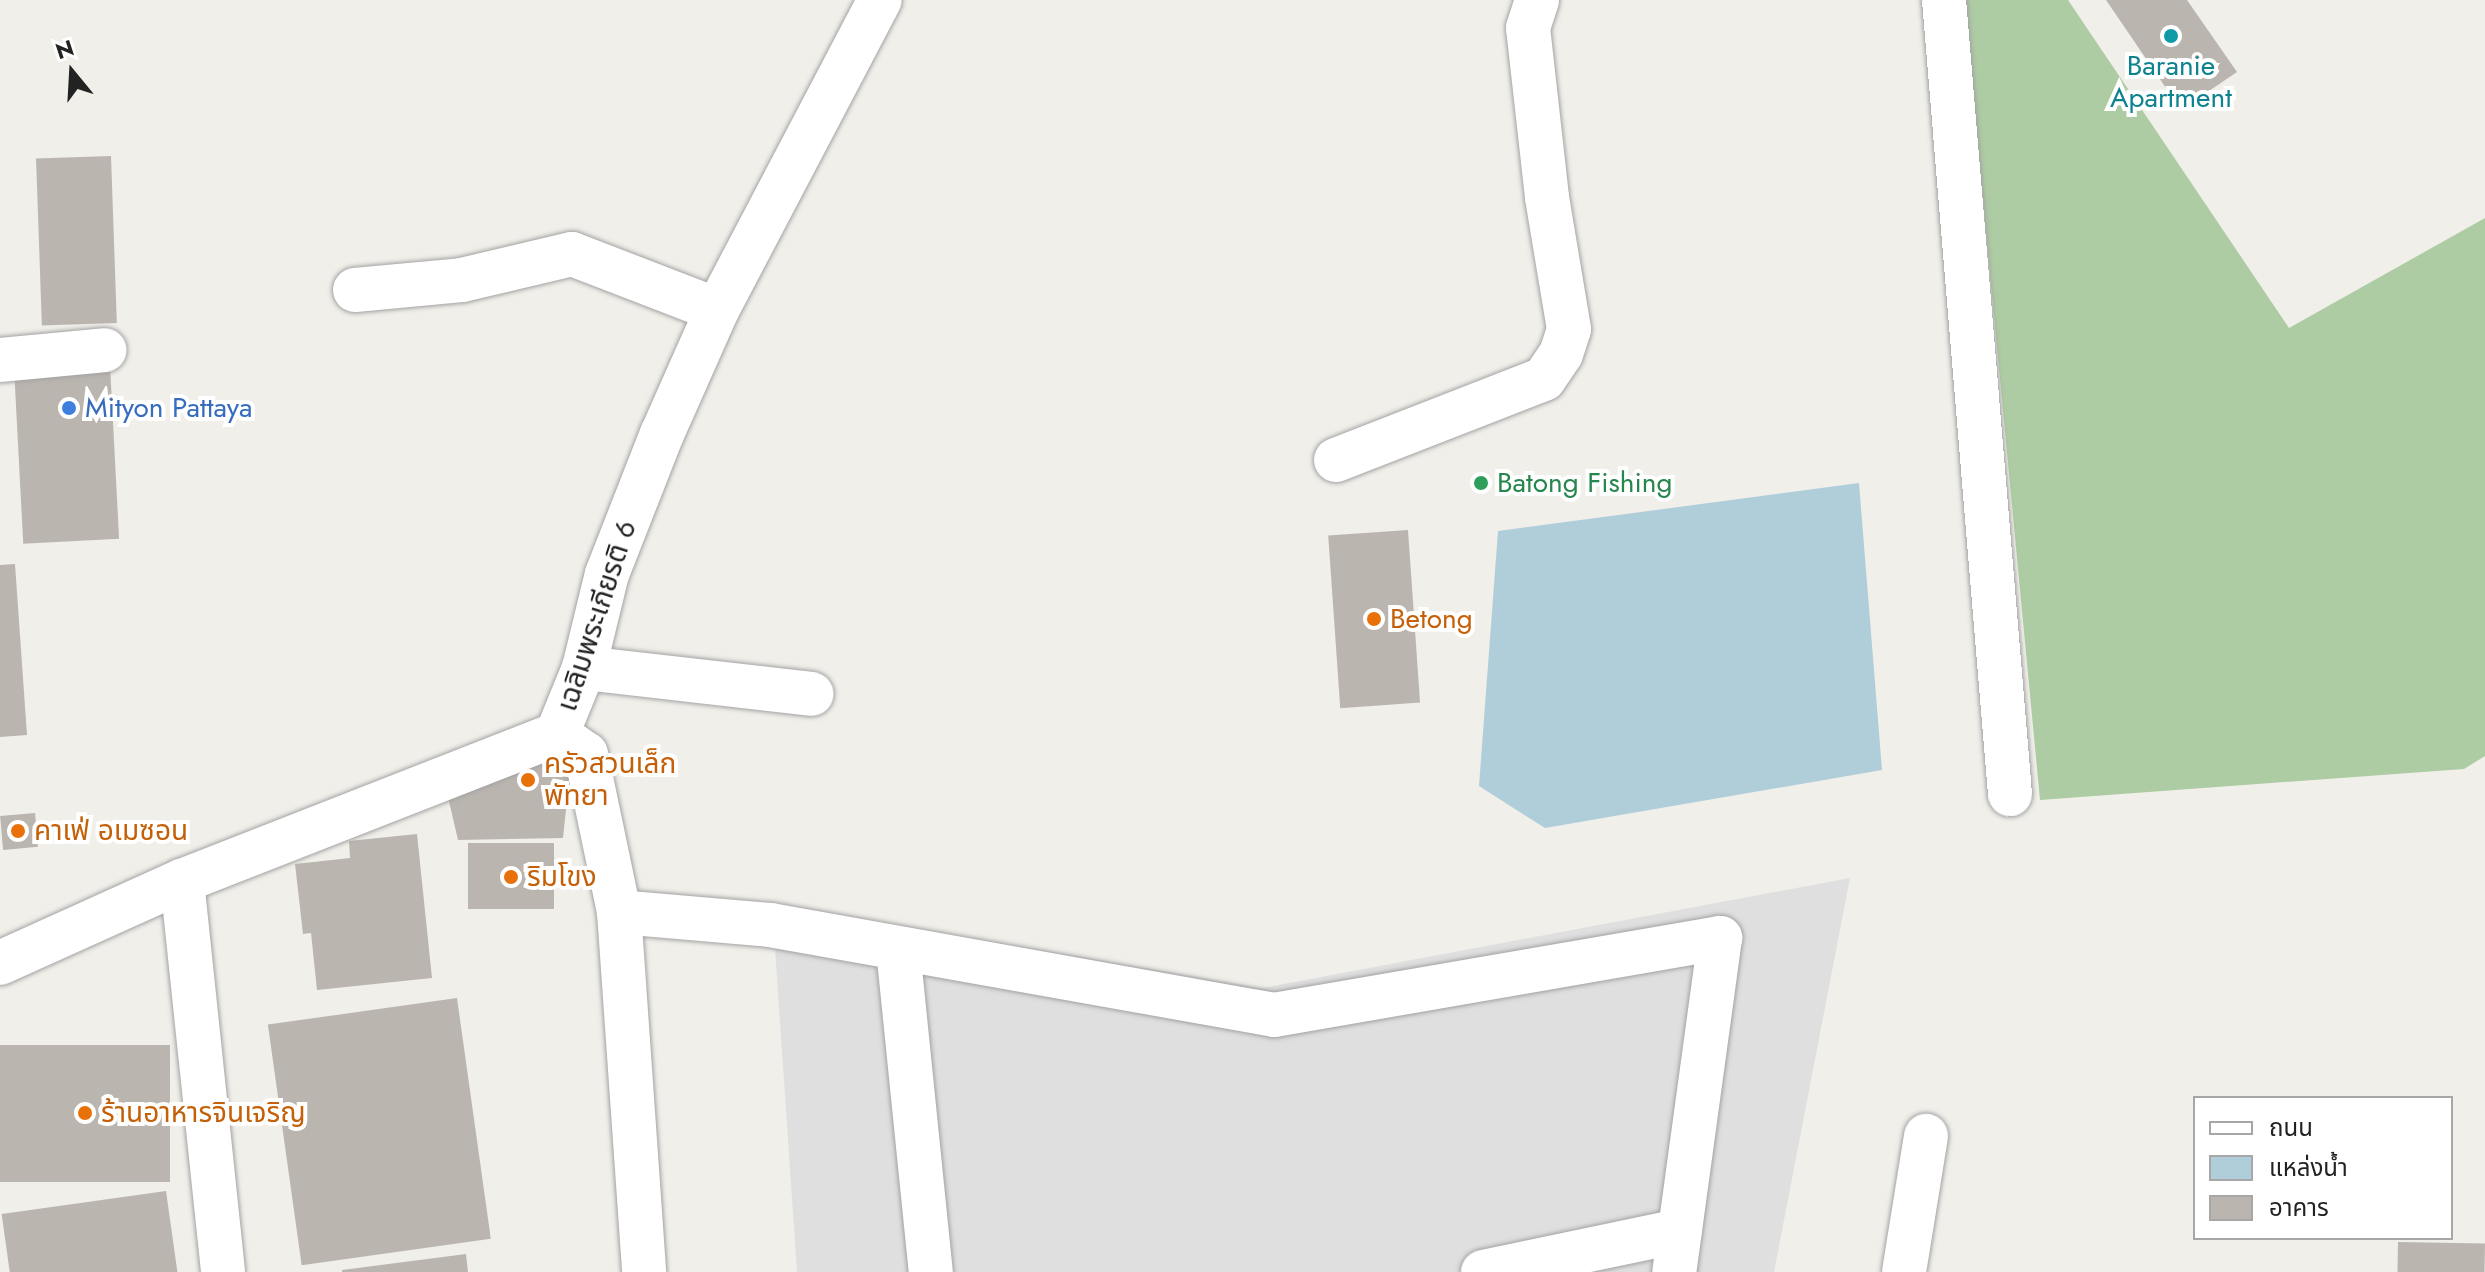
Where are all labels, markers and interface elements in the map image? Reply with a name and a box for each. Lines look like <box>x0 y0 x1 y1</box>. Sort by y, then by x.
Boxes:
marker: Baranie Apartment <box>2162 27 2180 45</box>
text: N <box>51 31 78 67</box>
north arrow <box>32 32 112 112</box>
place label: Baranie Apartment <box>2110 49 2232 115</box>
place label: Mityon Pattaya <box>85 391 252 425</box>
marker: Mityon Pattaya <box>60 399 78 417</box>
place label: Batong Fishing <box>1497 466 1672 500</box>
marker: Batong Fishing <box>1472 474 1490 492</box>
street label: เฉลิมพระเกียรติ 6 <box>550 516 644 716</box>
place label: Betong <box>1390 602 1473 636</box>
marker: Betong <box>1365 610 1383 628</box>
place label: ครัวสวนเล็ก พัทยา <box>544 747 676 813</box>
marker: ครัวสวนเล็ก พัทยา <box>519 771 537 789</box>
place label: คาเฟ่ อเมซอน <box>34 814 188 848</box>
marker: คาเฟ่ อเมซอน <box>9 822 27 840</box>
place label: ริมโขง <box>527 860 596 894</box>
marker: ริมโขง <box>502 868 520 886</box>
place label: ร้านอาหารจินเจริญ <box>101 1096 306 1130</box>
legend <box>2193 1096 2453 1240</box>
marker: ร้านอาหารจินเจริญ <box>76 1104 94 1122</box>
text: ถนน <box>2269 1110 2313 1145</box>
text: แหล่งน้ำ <box>2269 1150 2348 1185</box>
text: อาคาร <box>2269 1190 2329 1225</box>

